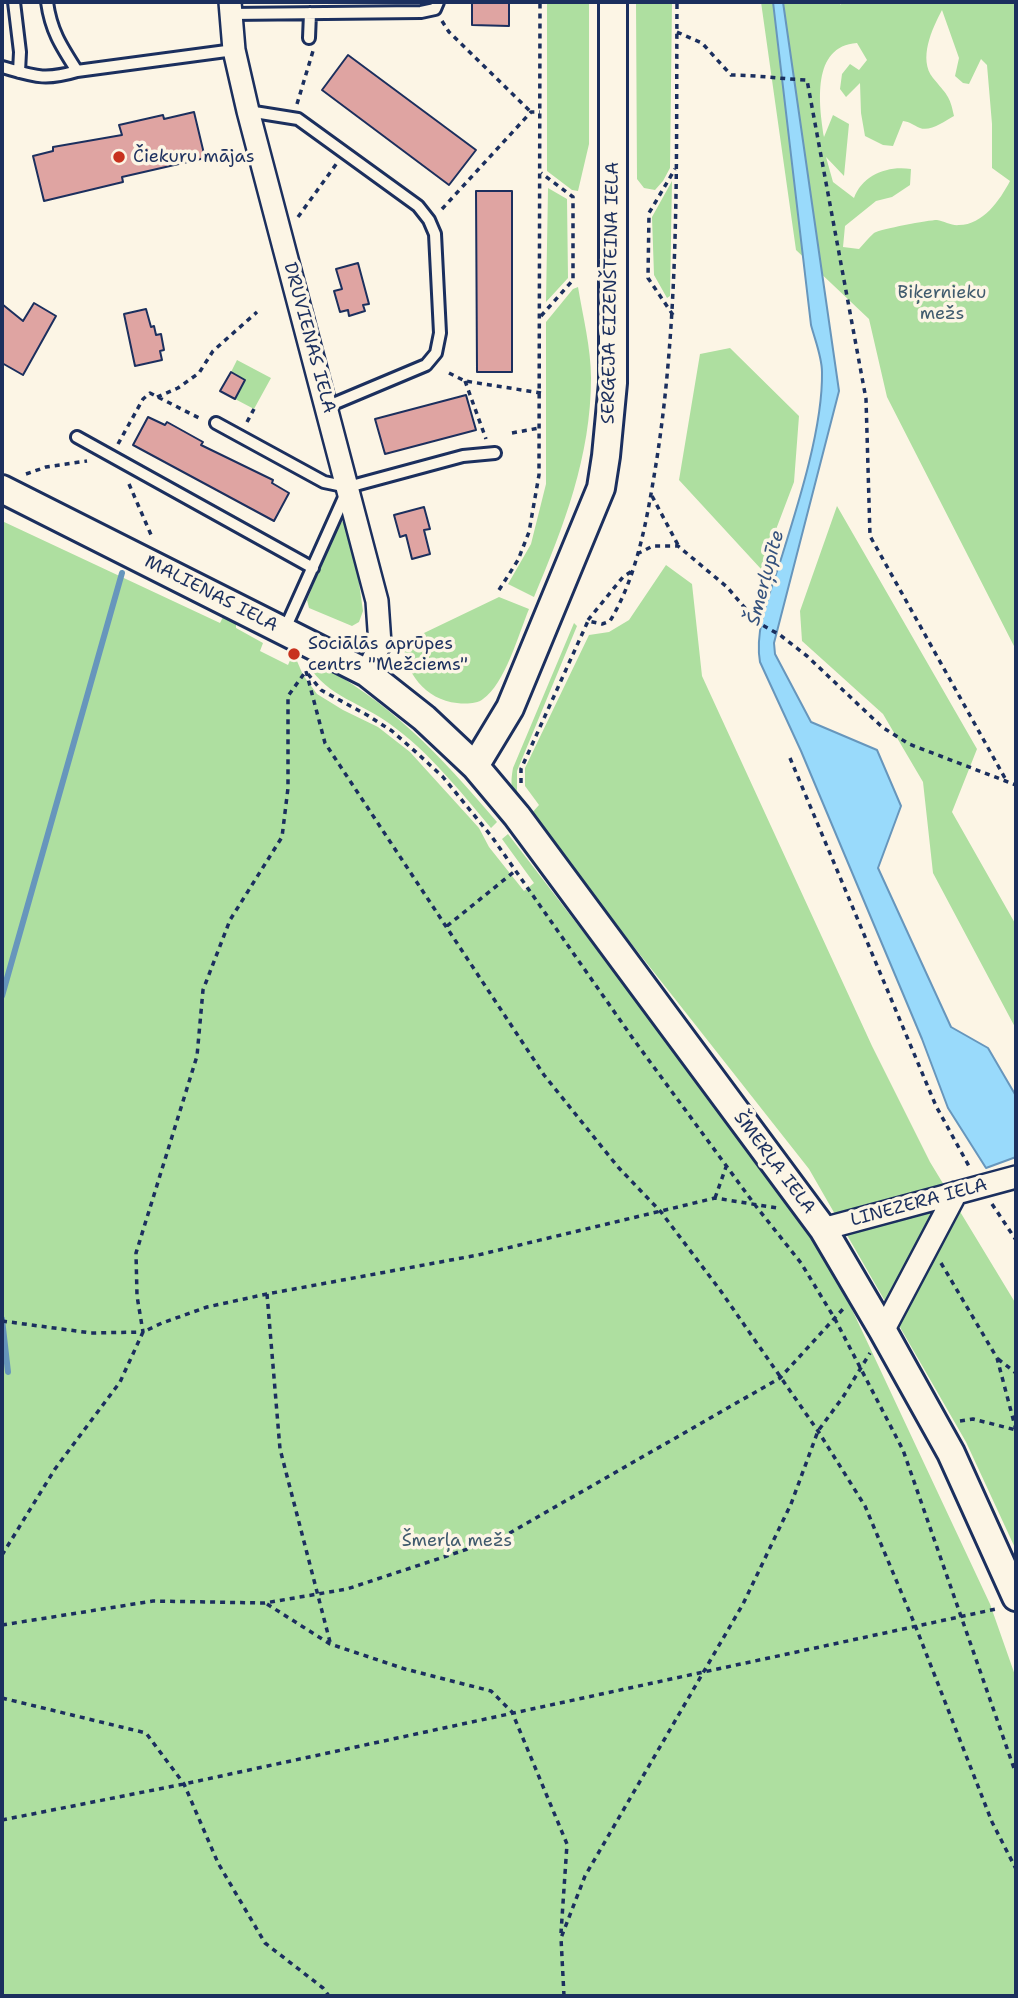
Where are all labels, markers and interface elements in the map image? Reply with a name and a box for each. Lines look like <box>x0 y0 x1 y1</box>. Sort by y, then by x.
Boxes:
place label: Čiekuru mājas <box>133 146 255 168</box>
marker: Čiekuru mājas <box>111 149 127 165</box>
street label: SERGEJA EIZENŠTEINA IELA <box>598 162 624 424</box>
street label: DRUVIENAS IELA <box>278 260 340 416</box>
park label: Biķernieku mežs <box>898 282 986 324</box>
water label: Šmerļupīte <box>742 528 790 628</box>
street label: MALIENAS IELA <box>141 551 281 637</box>
place label: Sociālās aprūpes centrs "Mežciems" <box>308 633 468 676</box>
marker: Sociālās aprūpes centrs "Mežciems" <box>286 646 302 662</box>
street label: ŠMERĻA IELA <box>729 1108 819 1218</box>
street label: LINEZERA IELA <box>848 1174 990 1232</box>
park label: Šmerļa mežs <box>402 1530 512 1552</box>

